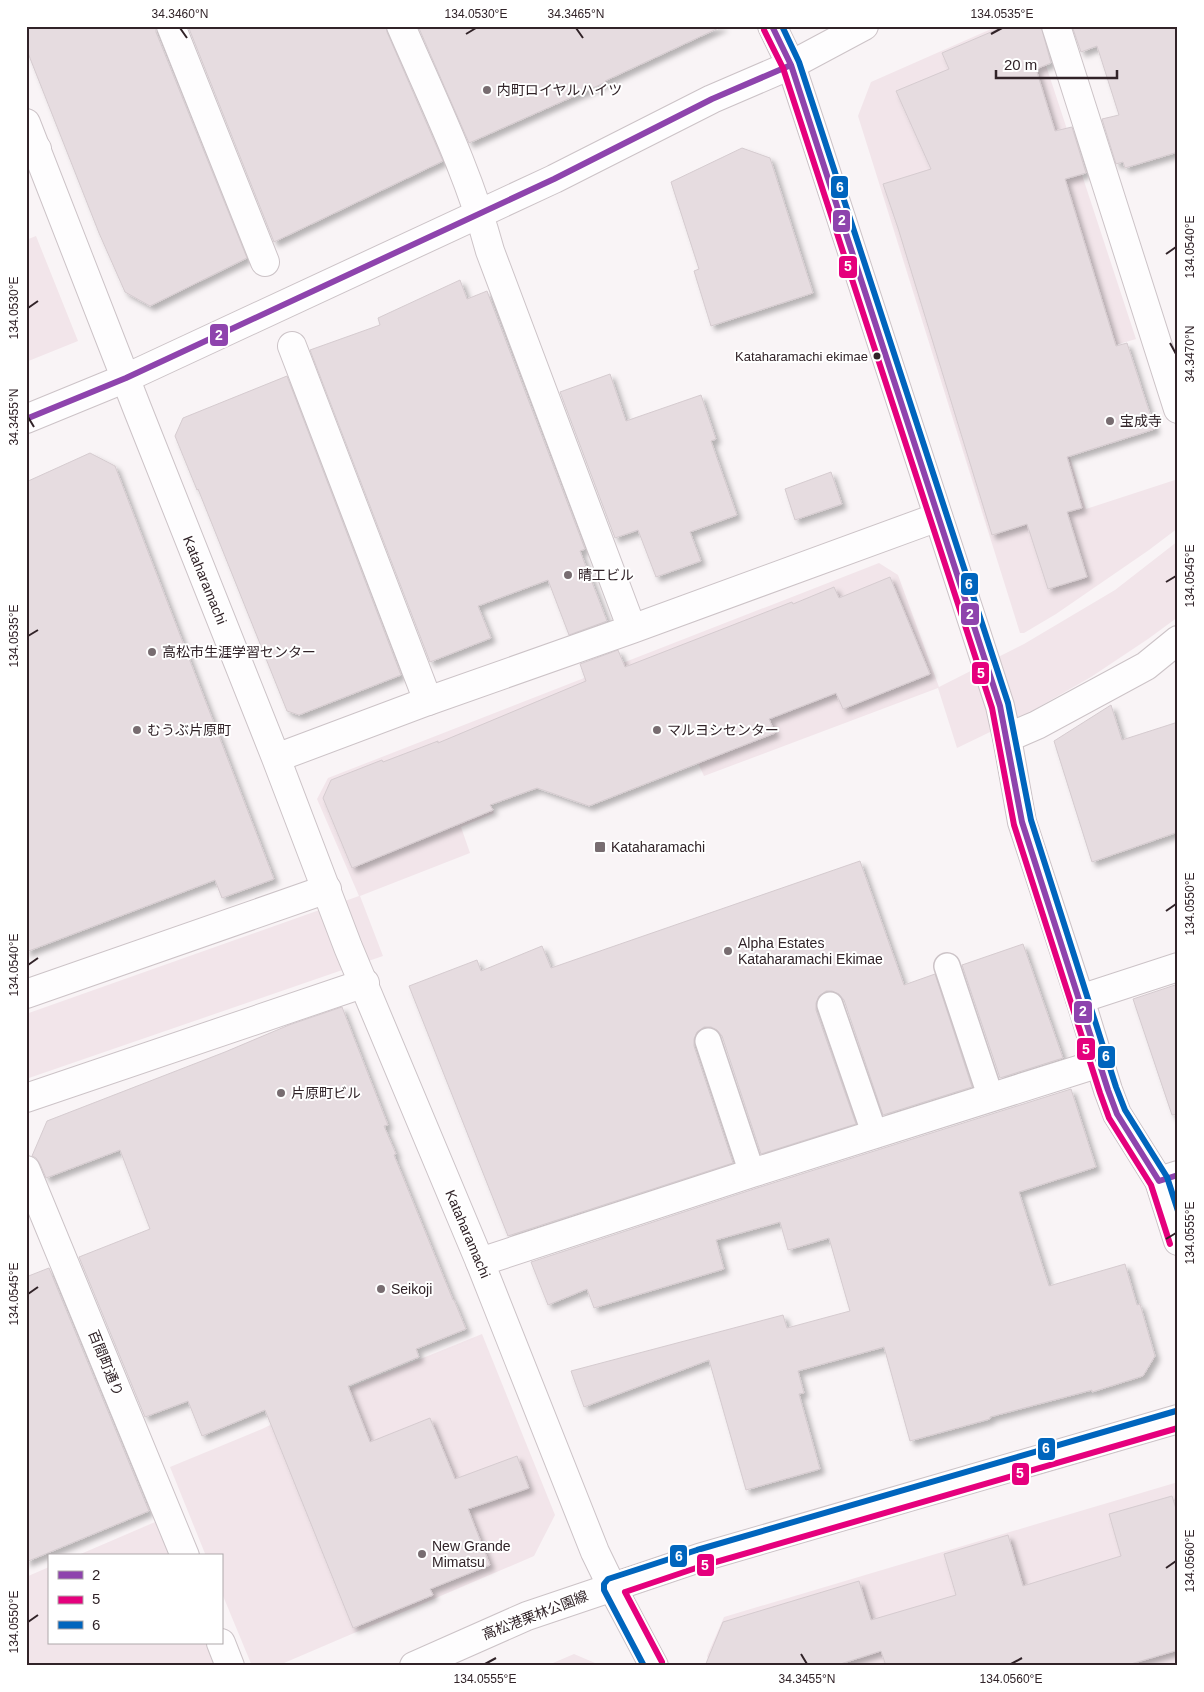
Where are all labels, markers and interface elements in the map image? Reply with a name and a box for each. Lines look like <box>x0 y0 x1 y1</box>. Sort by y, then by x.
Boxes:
text: 34.3460°N <box>152 7 208 21</box>
text: 134.0530°E <box>445 7 507 21</box>
text: 34.3465°N <box>548 7 604 21</box>
text: 134.0535°E <box>971 7 1033 21</box>
scale bar <box>996 48 1118 80</box>
text: 20 m <box>1004 56 1037 73</box>
place label: 内町ロイヤルハイツ <box>497 82 622 98</box>
marker: 内町ロイヤルハイツ <box>481 84 493 96</box>
line badge: 6 <box>830 175 849 199</box>
text: 6 <box>836 179 844 195</box>
line badge: 2 <box>832 209 851 233</box>
text: 2 <box>838 212 846 228</box>
text: 134.0540°E <box>1183 216 1197 278</box>
line badge: 5 <box>838 255 858 279</box>
text: 5 <box>844 258 852 274</box>
text: 134.0530°E <box>7 277 21 339</box>
line badge: 2 <box>209 323 229 347</box>
text: 34.3470°N <box>1183 326 1197 382</box>
text: 2 <box>215 327 223 343</box>
place label: Kataharamachi ekimae <box>735 349 868 364</box>
marker: Kataharamachi ekimae <box>872 351 882 361</box>
text: 34.3455°N <box>7 389 21 445</box>
place label: 宝成寺 <box>1120 413 1162 429</box>
marker: 宝成寺 <box>1104 415 1116 427</box>
street label: Kataharamachi <box>180 533 230 627</box>
text: 134.0545°E <box>1183 545 1197 607</box>
place label: 晴工ビル <box>578 567 634 583</box>
marker: 晴工ビル <box>562 569 574 581</box>
line badge: 6 <box>960 572 979 596</box>
text: 6 <box>965 576 973 592</box>
line badge: 2 <box>960 602 980 626</box>
text: 134.0535°E <box>7 605 21 667</box>
text: 2 <box>966 606 974 622</box>
place label: 高松市生涯学習センター <box>162 644 316 660</box>
marker: 高松市生涯学習センター <box>146 646 158 658</box>
line badge: 5 <box>971 661 990 685</box>
text: 5 <box>977 665 985 681</box>
place label: むうぶ片原町 <box>147 722 231 738</box>
place label: マルヨシセンター <box>667 722 779 738</box>
marker: むうぶ片原町 <box>131 724 143 736</box>
marker: マルヨシセンター <box>651 724 663 736</box>
place label: Kataharamachi <box>611 839 705 855</box>
marker: Kataharamachi <box>593 840 607 854</box>
text: 134.0550°E <box>1183 873 1197 935</box>
text: 134.0540°E <box>7 934 21 996</box>
place label: Alpha Estates Kataharamachi Ekimae <box>738 935 883 967</box>
marker: Alpha Estates Kataharamachi Ekimae <box>722 945 734 957</box>
line badge: 2 <box>1073 1000 1093 1024</box>
text: 2 <box>1079 1003 1087 1019</box>
line badge: 5 <box>1076 1037 1096 1061</box>
text: 5 <box>1082 1041 1090 1057</box>
line badge: 6 <box>1097 1045 1116 1069</box>
text: 6 <box>1102 1048 1110 1064</box>
place label: 片原町ビル <box>291 1085 361 1101</box>
marker: 片原町ビル <box>275 1087 287 1099</box>
street label: Kataharamachi <box>442 1188 494 1280</box>
text: 134.0555°E <box>1183 1202 1197 1264</box>
text: 134.0545°E <box>7 1263 21 1325</box>
place label: Seikoji <box>391 1281 432 1297</box>
marker: Seikoji <box>375 1283 387 1295</box>
street label: 百間町通り <box>85 1328 127 1398</box>
line badge: 6 <box>1037 1437 1056 1461</box>
text: 6 <box>1042 1440 1050 1456</box>
line badge: 5 <box>1011 1462 1030 1486</box>
text: 5 <box>1016 1465 1024 1481</box>
text: 134.0560°E <box>1183 1530 1197 1592</box>
place label: New Grande Mimatsu <box>432 1538 511 1570</box>
line badge: 6 <box>669 1544 688 1568</box>
marker: New Grande Mimatsu <box>416 1548 428 1560</box>
text: 6 <box>675 1548 683 1564</box>
line badge: 5 <box>696 1553 715 1577</box>
legend <box>48 1554 222 1644</box>
text: 5 <box>701 1557 709 1573</box>
text: 2 <box>92 1566 100 1583</box>
street label: 高松港栗林公園線 <box>480 1587 590 1643</box>
text: 5 <box>92 1590 100 1607</box>
text: 134.0550°E <box>7 1591 21 1653</box>
text: 6 <box>92 1616 100 1633</box>
text: 134.0555°E <box>454 1672 516 1686</box>
text: 34.3455°N <box>779 1672 835 1686</box>
text: 134.0560°E <box>980 1672 1042 1686</box>

